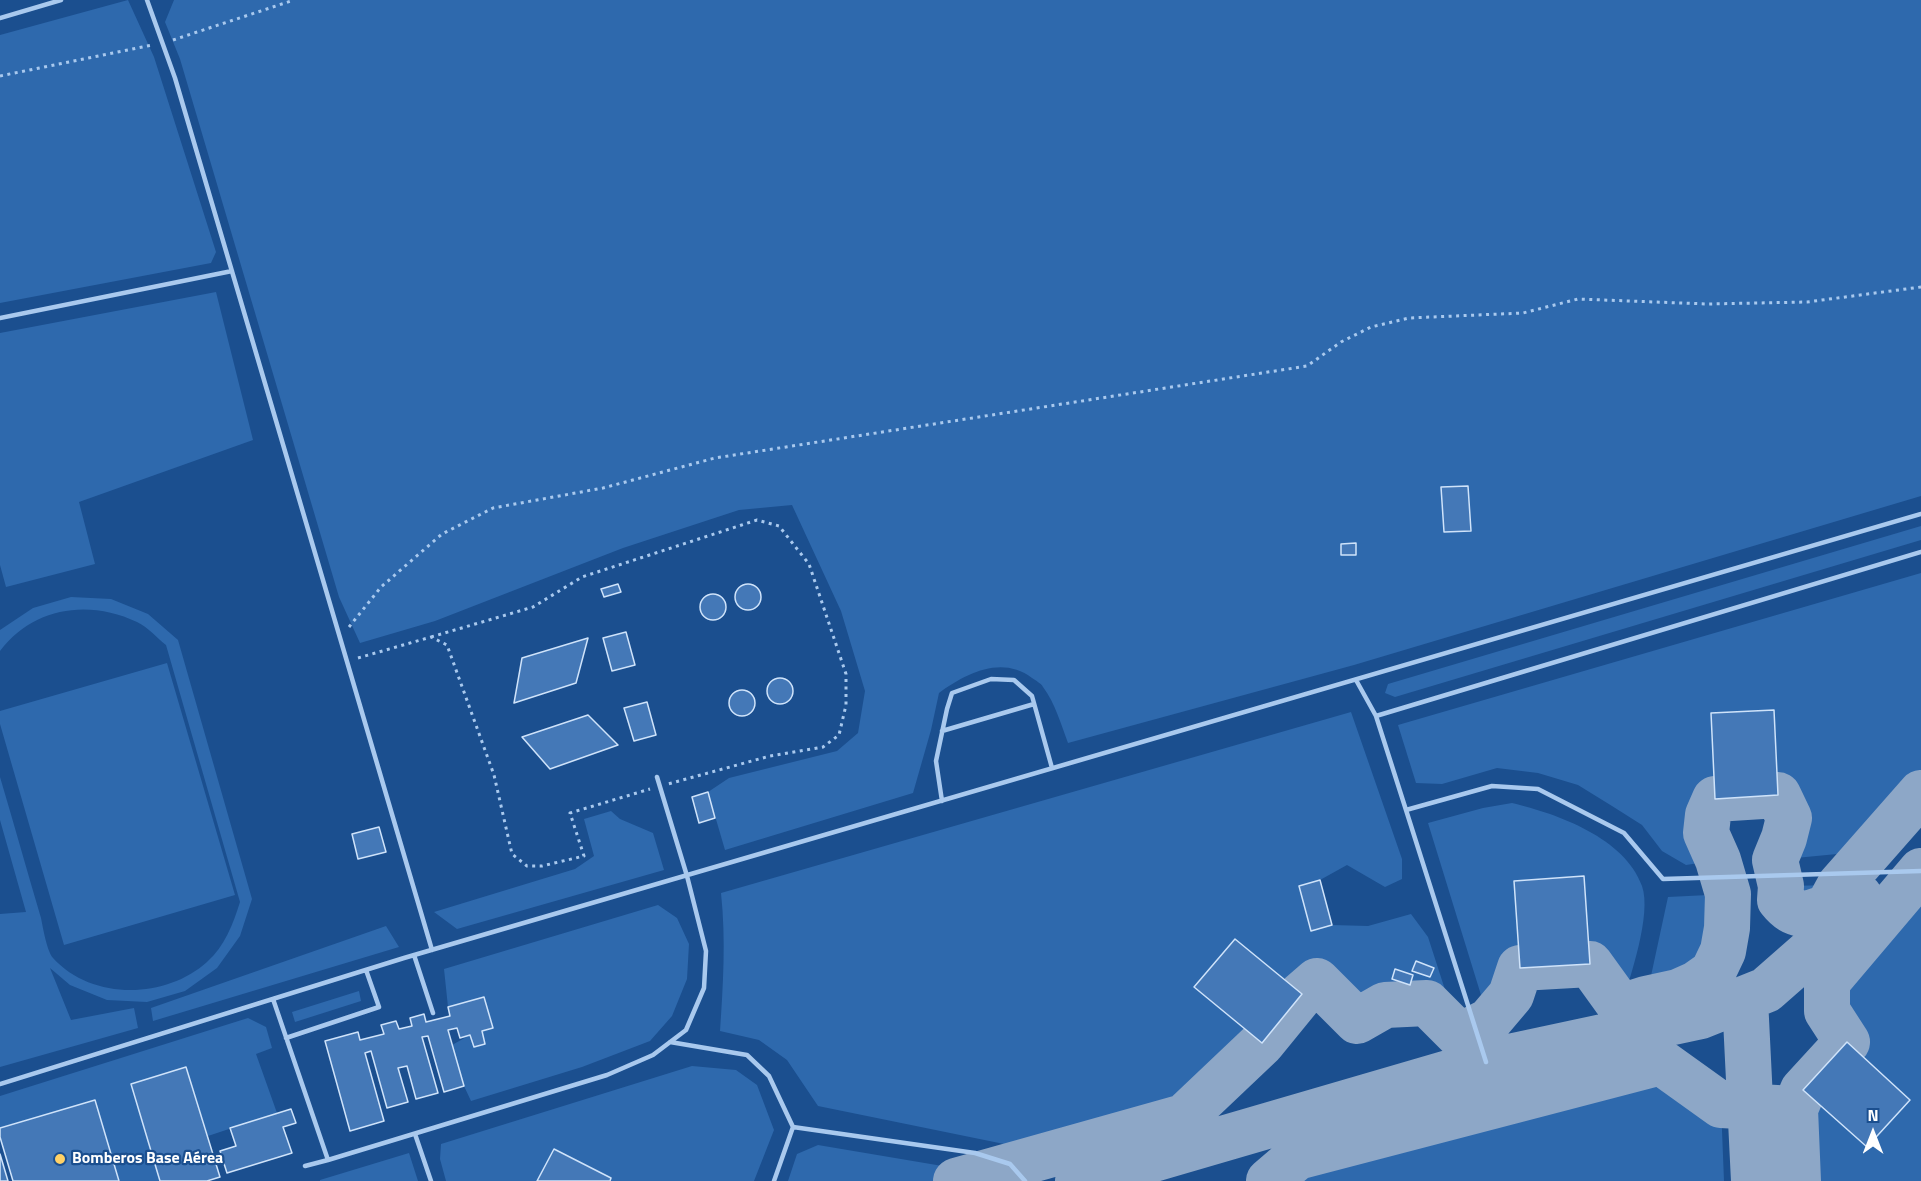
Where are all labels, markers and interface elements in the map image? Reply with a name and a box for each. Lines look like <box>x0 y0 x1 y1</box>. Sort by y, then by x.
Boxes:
north arrow <box>1843 1103 1903 1163</box>
text: N <box>1867 1103 1879 1127</box>
place label: Bomberos Base Aérea <box>72 1149 223 1169</box>
marker: Bomberos Base Aérea <box>53 1152 67 1166</box>

